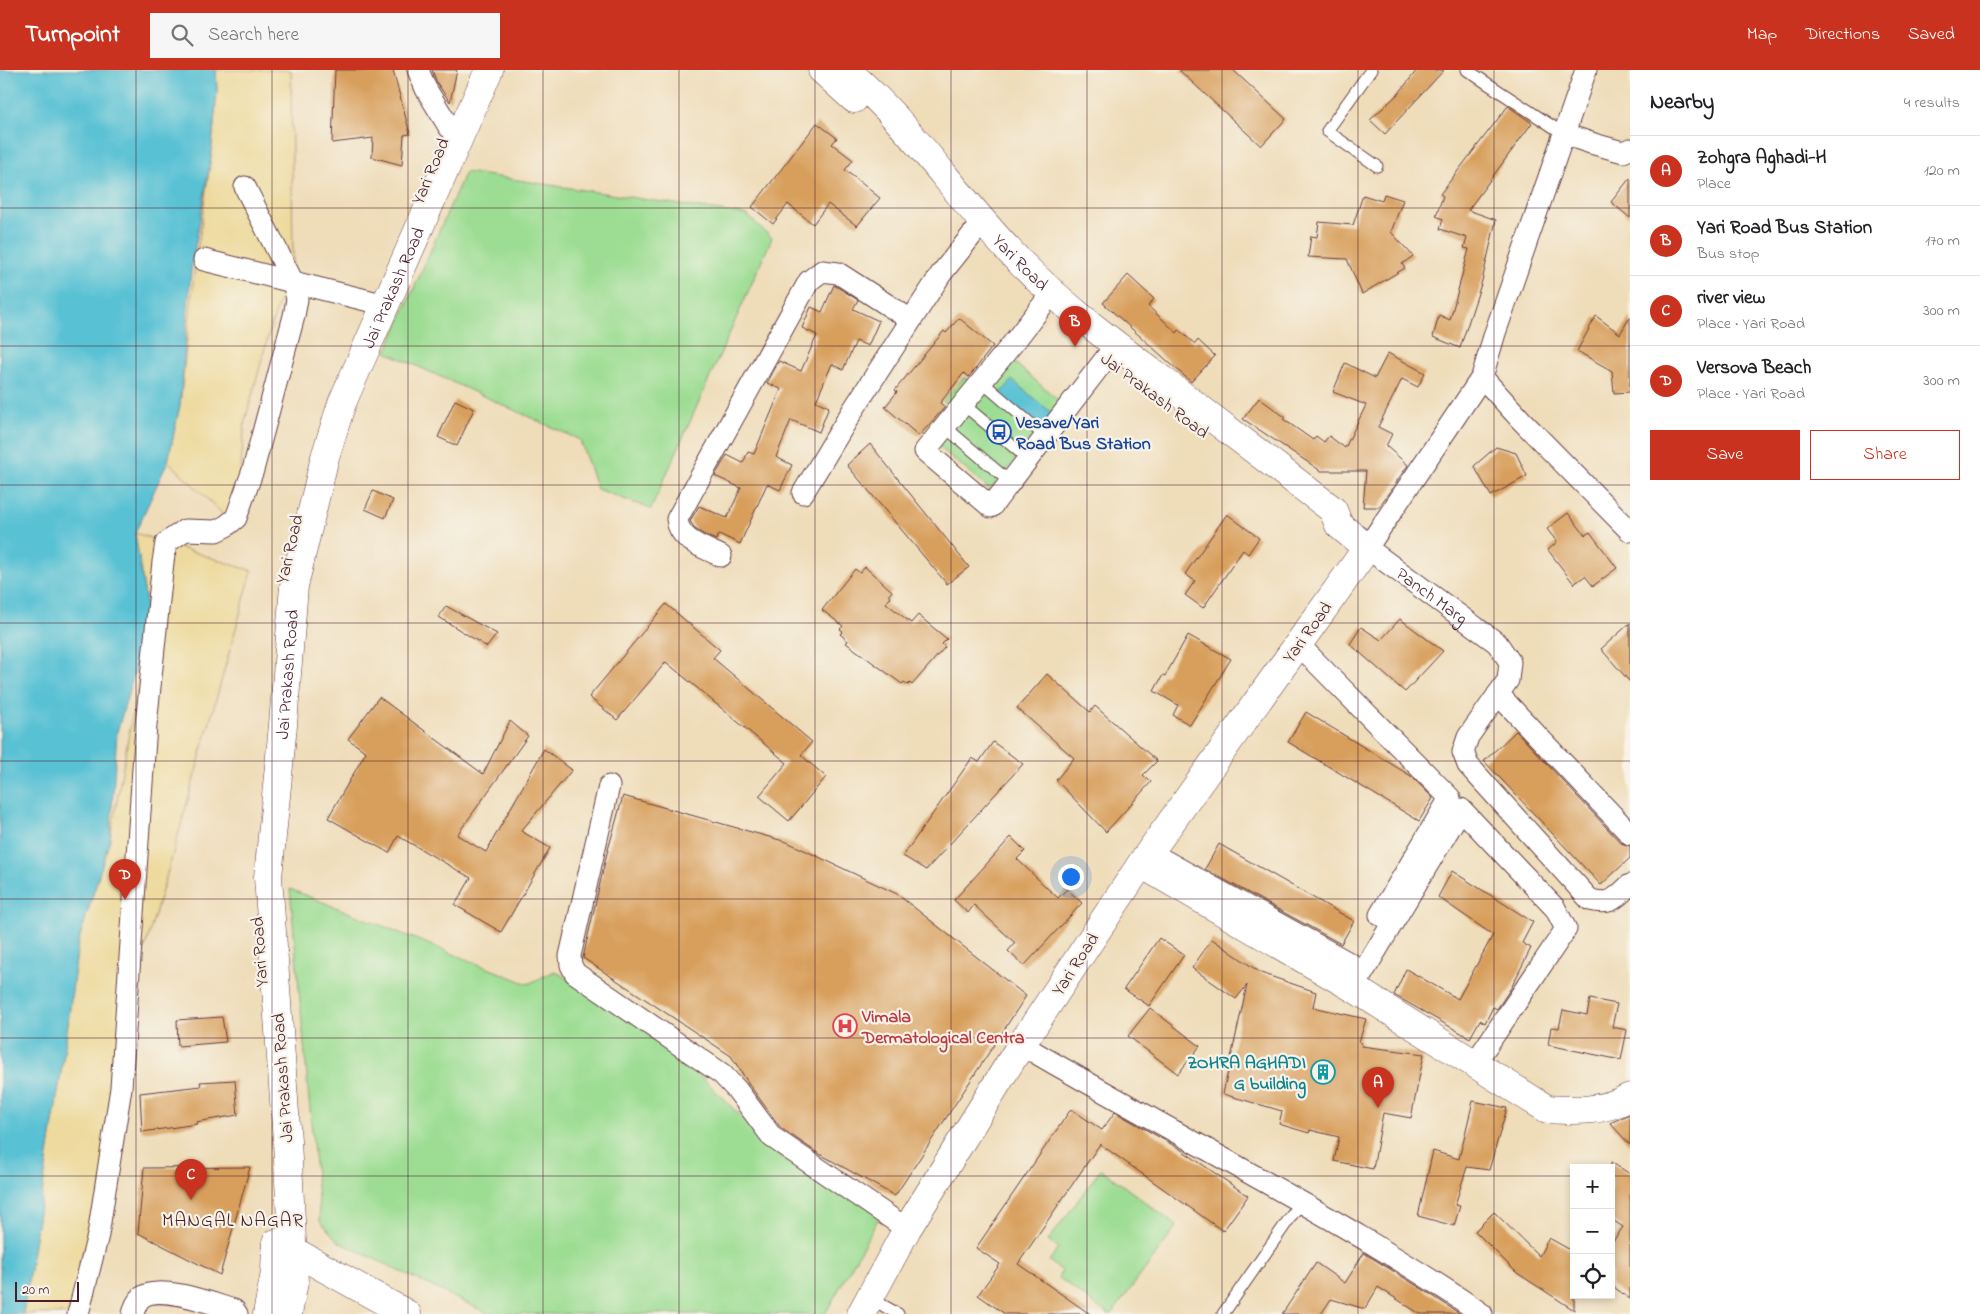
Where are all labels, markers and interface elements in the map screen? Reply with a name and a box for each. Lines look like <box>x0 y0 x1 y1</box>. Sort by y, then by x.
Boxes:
search box <box>150 13 500 58</box>
text: Turnpoint <box>25 18 120 53</box>
icon: search <box>168 21 196 49</box>
text: Search here <box>208 22 299 49</box>
text: Map <box>1747 22 1777 48</box>
text: Directions <box>1805 22 1880 48</box>
text: Saved <box>1908 22 1955 48</box>
text: Nearby <box>1650 88 1714 118</box>
text: 4 results <box>1904 91 1960 115</box>
street label: Yari Road <box>406 134 458 209</box>
text: Zohgra Aghadi-H <box>1697 145 1827 172</box>
text: A <box>1661 159 1671 183</box>
text: 120 m <box>1924 159 1960 183</box>
text: Place <box>1697 172 1731 196</box>
text: Yari Road Bus Station <box>1697 215 1872 242</box>
street label: Jai Prakash Road <box>357 224 433 353</box>
street label: Yari Road <box>985 229 1053 298</box>
text: B <box>1661 229 1671 253</box>
text: 170 m <box>1925 229 1960 253</box>
text: Bus stop <box>1697 242 1760 266</box>
text: river view <box>1697 285 1765 312</box>
text: C <box>1662 299 1670 323</box>
text: 300 m <box>1923 299 1960 323</box>
pin: B <box>1059 306 1091 347</box>
text: Place · Yari Road <box>1697 312 1805 336</box>
street label: Jai Prakash Road <box>1094 347 1213 446</box>
text: Versova Beach <box>1697 355 1811 382</box>
text: D <box>1660 369 1672 393</box>
text: 300 m <box>1923 369 1960 393</box>
text: Place · Yari Road <box>1697 382 1805 406</box>
place label: Vesave/Yari Road Bus Station <box>1015 411 1151 458</box>
bus stop icon: Vesave/Yari Road Bus Station <box>986 419 1012 445</box>
button: Save <box>1650 430 1800 480</box>
button: Share <box>1810 430 1960 480</box>
street label: Yari Road <box>270 512 312 587</box>
street label: Panch Marg <box>1390 562 1472 633</box>
street label: Yari Road <box>1277 597 1340 669</box>
street label: Jai Prakash Road <box>271 609 307 741</box>
pin: D <box>109 859 141 900</box>
your location <box>1058 864 1084 890</box>
street label: Yari Road <box>246 916 276 988</box>
street label: Yari Road <box>1047 928 1107 1002</box>
place label: Vimala Dermatological Centra <box>861 1005 1025 1053</box>
street label: Jai Prakash Road <box>266 1012 301 1144</box>
hospital icon: Vimala Dermatological Centra <box>832 1013 858 1039</box>
place label: ZOHRA AGHADI G building <box>1187 1051 1306 1099</box>
building icon: ZOHRA AGHADI G building <box>1310 1059 1336 1085</box>
pin: A <box>1362 1067 1394 1108</box>
pin: C <box>175 1159 207 1200</box>
map controls <box>1570 1164 1615 1299</box>
button: + <box>1570 1164 1615 1209</box>
district label: MANGAL NAGAR <box>162 1208 304 1235</box>
button: − <box>1570 1209 1615 1254</box>
button: locate <box>1570 1254 1615 1299</box>
scale bar <box>15 1279 79 1302</box>
text: 20 m <box>22 1280 49 1301</box>

